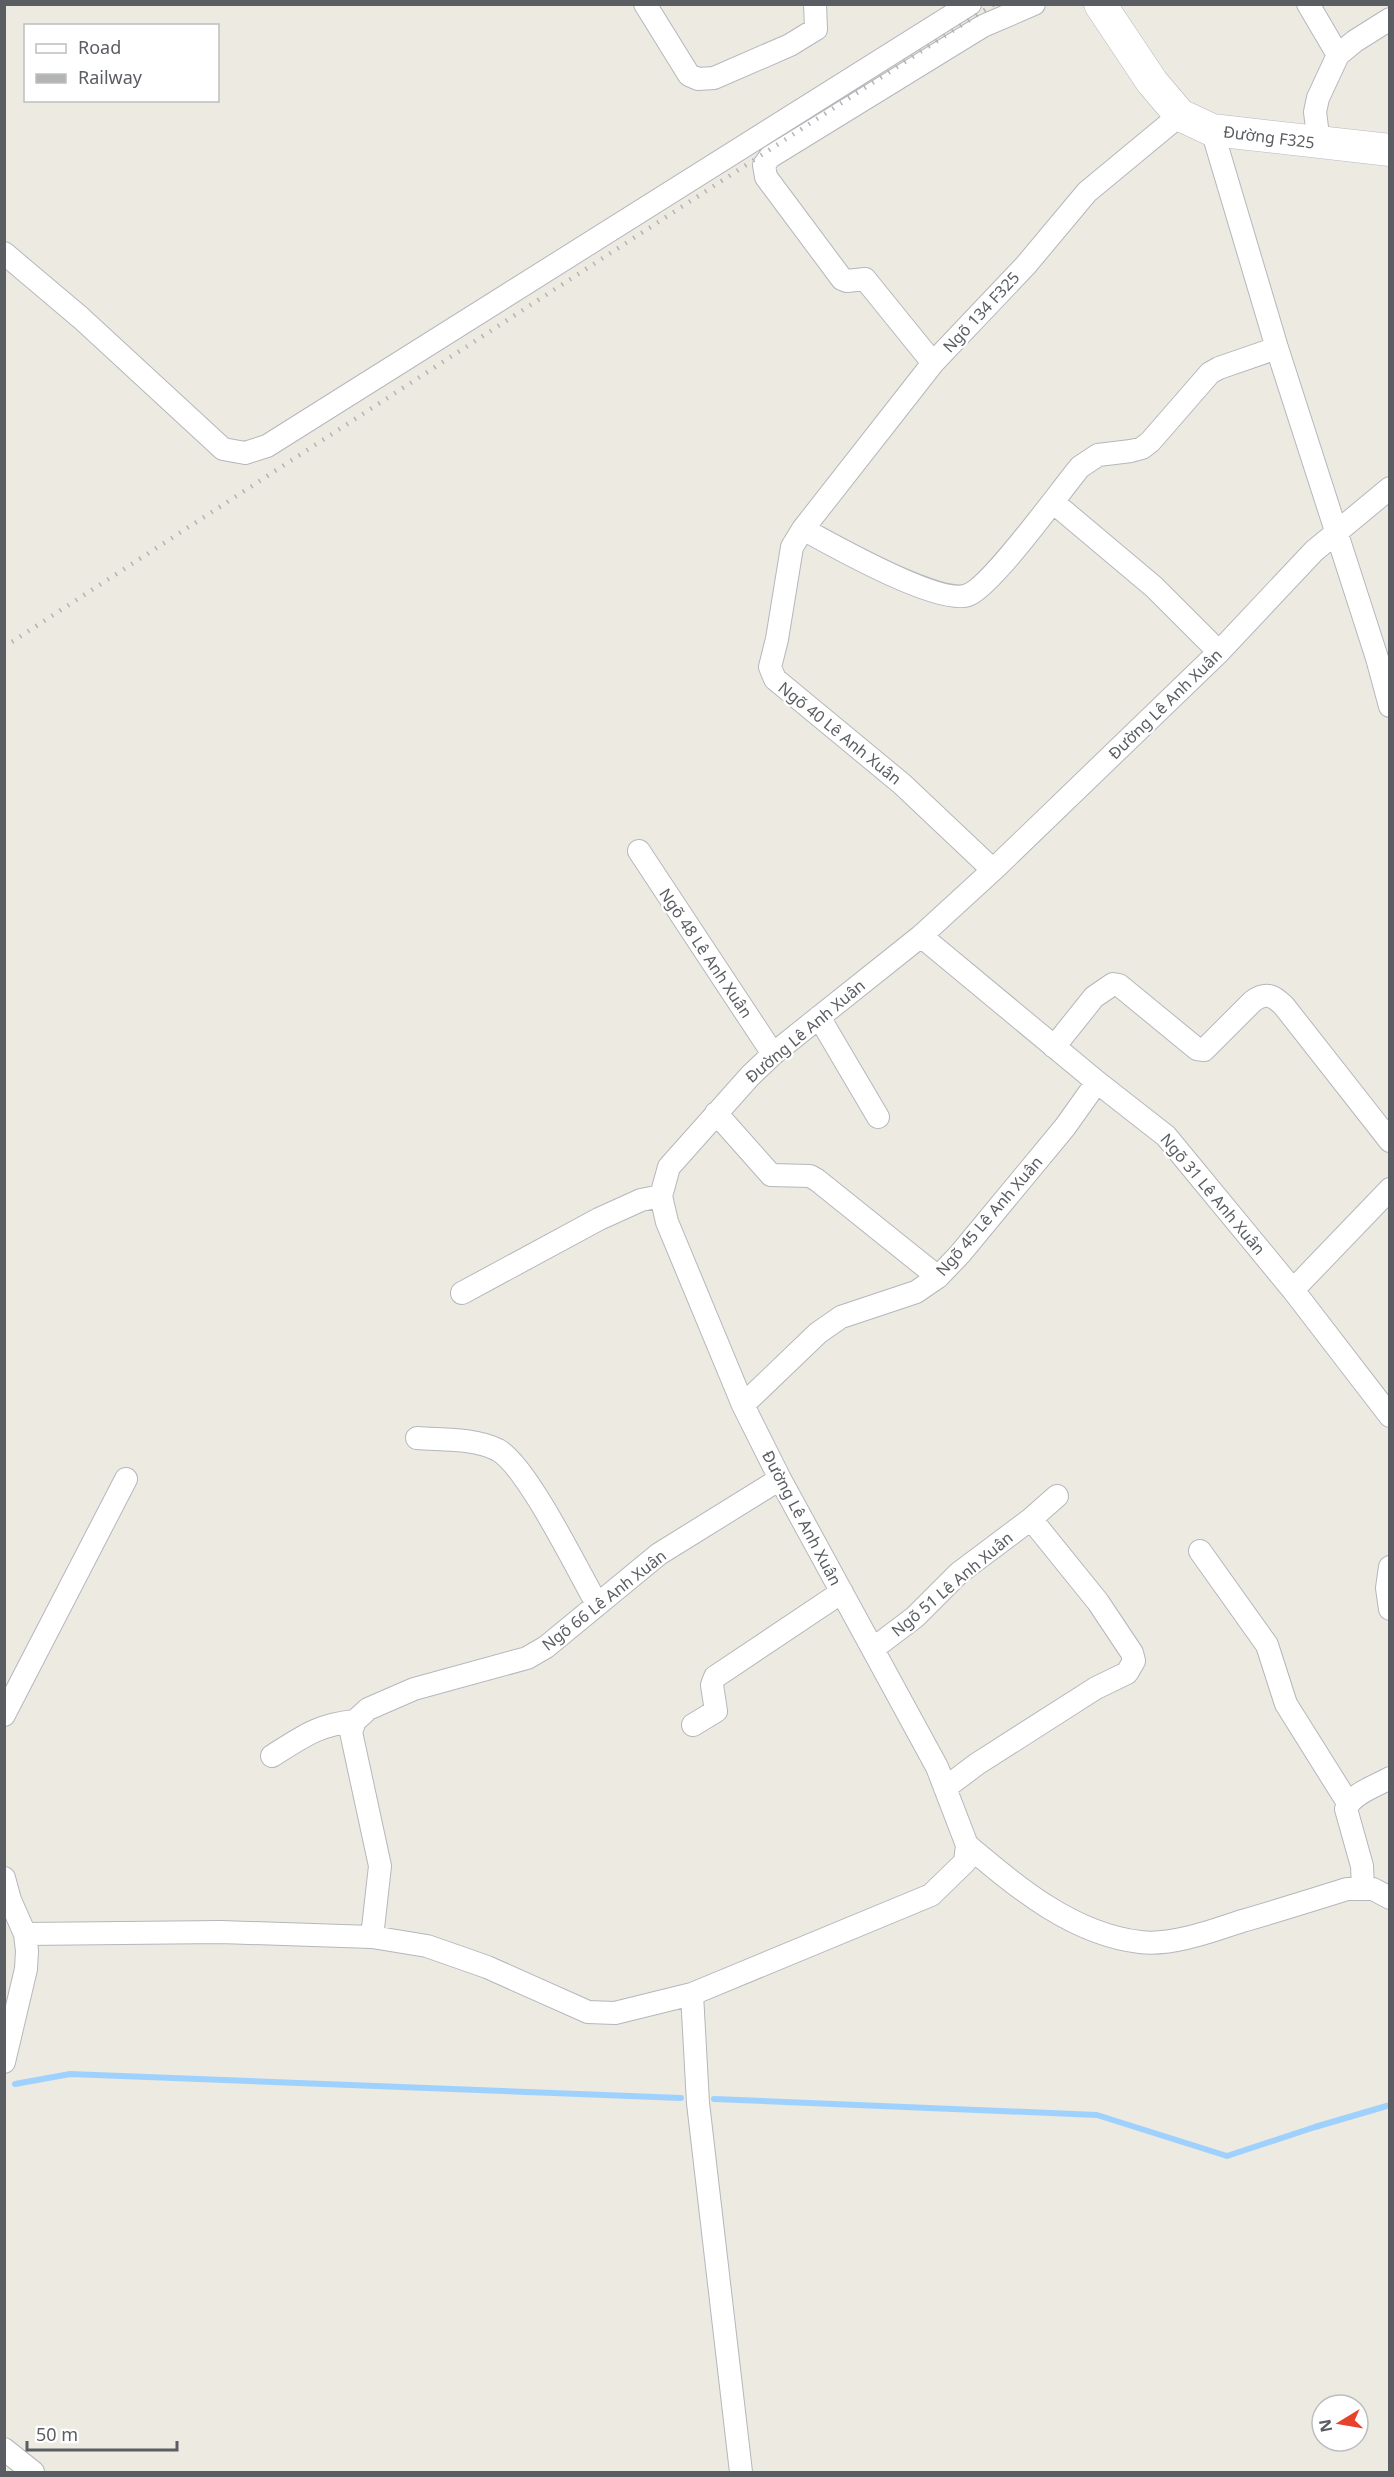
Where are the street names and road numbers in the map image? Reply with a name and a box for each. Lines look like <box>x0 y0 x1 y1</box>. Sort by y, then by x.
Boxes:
street label: Đường F325 <box>1222 120 1316 154</box>
street label: Ngõ 134 F325 <box>938 267 1024 357</box>
street label: Đường Lê Anh Xuân <box>1103 644 1227 764</box>
street label: Ngõ 40 Lê Anh Xuân <box>774 677 906 789</box>
street label: Ngõ 48 Lê Anh Xuân <box>654 884 758 1022</box>
street label: Đường Lê Anh Xuân <box>740 974 870 1088</box>
street label: Ngõ 31 Lê Anh Xuân <box>1156 1129 1270 1259</box>
street label: Ngõ 45 Lê Anh Xuân <box>931 1151 1047 1281</box>
street label: Đường Lê Anh Xuân <box>757 1447 847 1589</box>
street label: Ngõ 51 Lê Anh Xuân <box>887 1527 1017 1641</box>
street label: Ngõ 66 Lê Anh Xuân <box>537 1544 671 1656</box>

